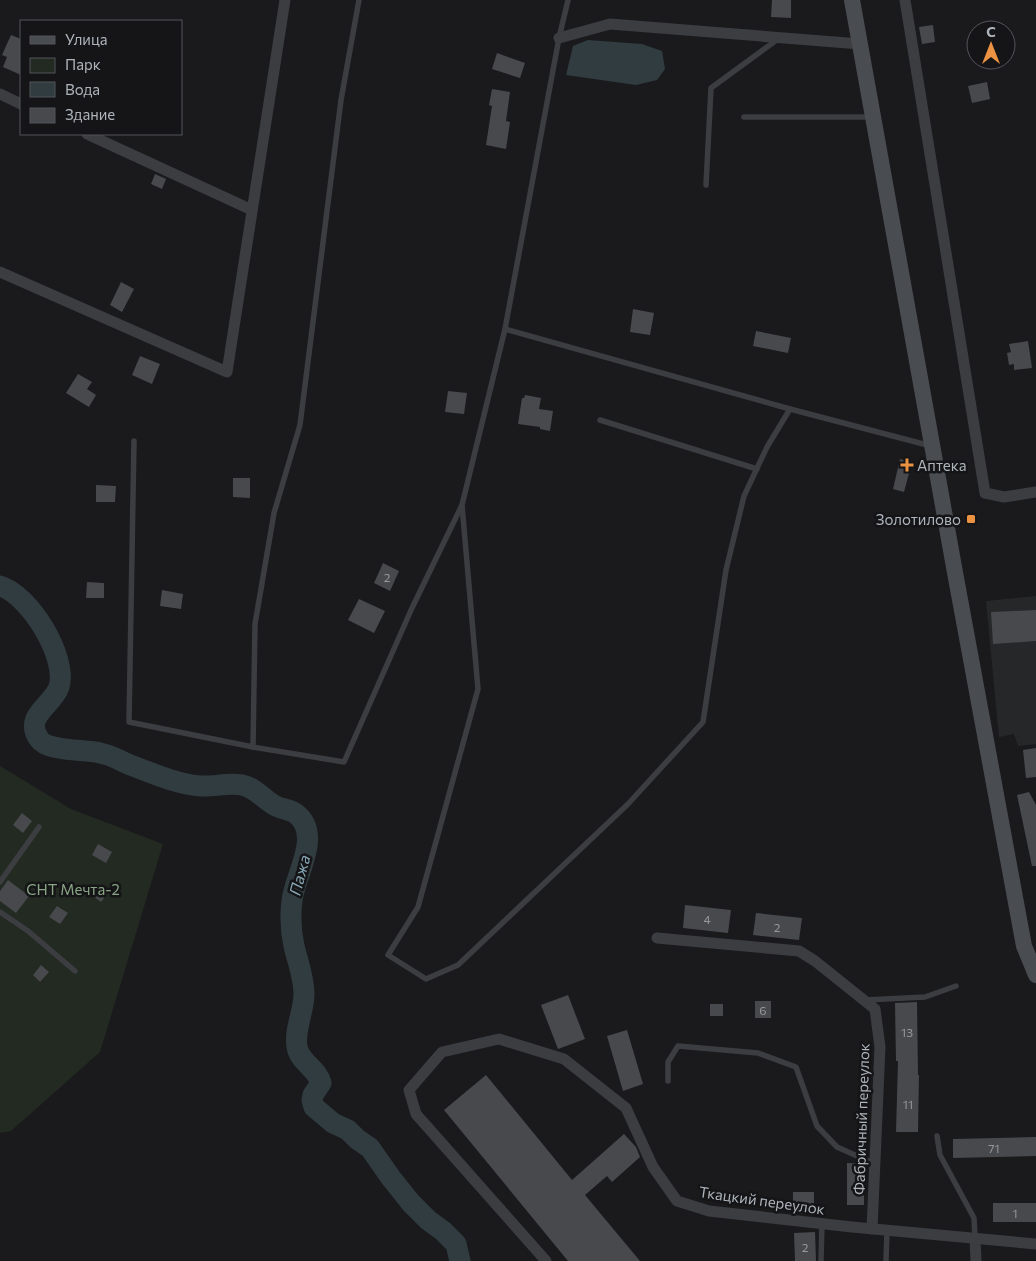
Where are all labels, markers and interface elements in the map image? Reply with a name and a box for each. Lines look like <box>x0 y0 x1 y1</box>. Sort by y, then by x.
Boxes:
legend <box>20 20 182 135</box>
north arrow <box>966 20 1016 70</box>
text: С <box>986 23 996 40</box>
text: Улица <box>65 30 107 48</box>
text: Парк <box>65 55 101 73</box>
text: Вода <box>65 80 100 98</box>
text: Здание <box>65 105 115 123</box>
place label: Аптека <box>917 456 967 474</box>
marker: Аптека <box>901 459 913 471</box>
place label: Золотилово <box>876 510 961 528</box>
marker: Золотилово <box>965 513 977 525</box>
house number: 2 <box>384 570 391 584</box>
water label: Пажа <box>284 853 314 897</box>
park label: СНТ Мечта-2 <box>26 880 120 898</box>
house number: 4 <box>703 912 711 926</box>
house number: 2 <box>774 920 781 934</box>
house number: 6 <box>759 1003 767 1017</box>
house number: 13 <box>901 1025 913 1039</box>
street label: Фабричный переулок <box>849 1043 873 1195</box>
house number: 11 <box>903 1097 913 1111</box>
house number: 71 <box>988 1141 1000 1155</box>
street label: Ткацкий переулок <box>698 1182 826 1218</box>
house number: 1 <box>1012 1206 1018 1220</box>
house number: 2 <box>802 1240 809 1254</box>

